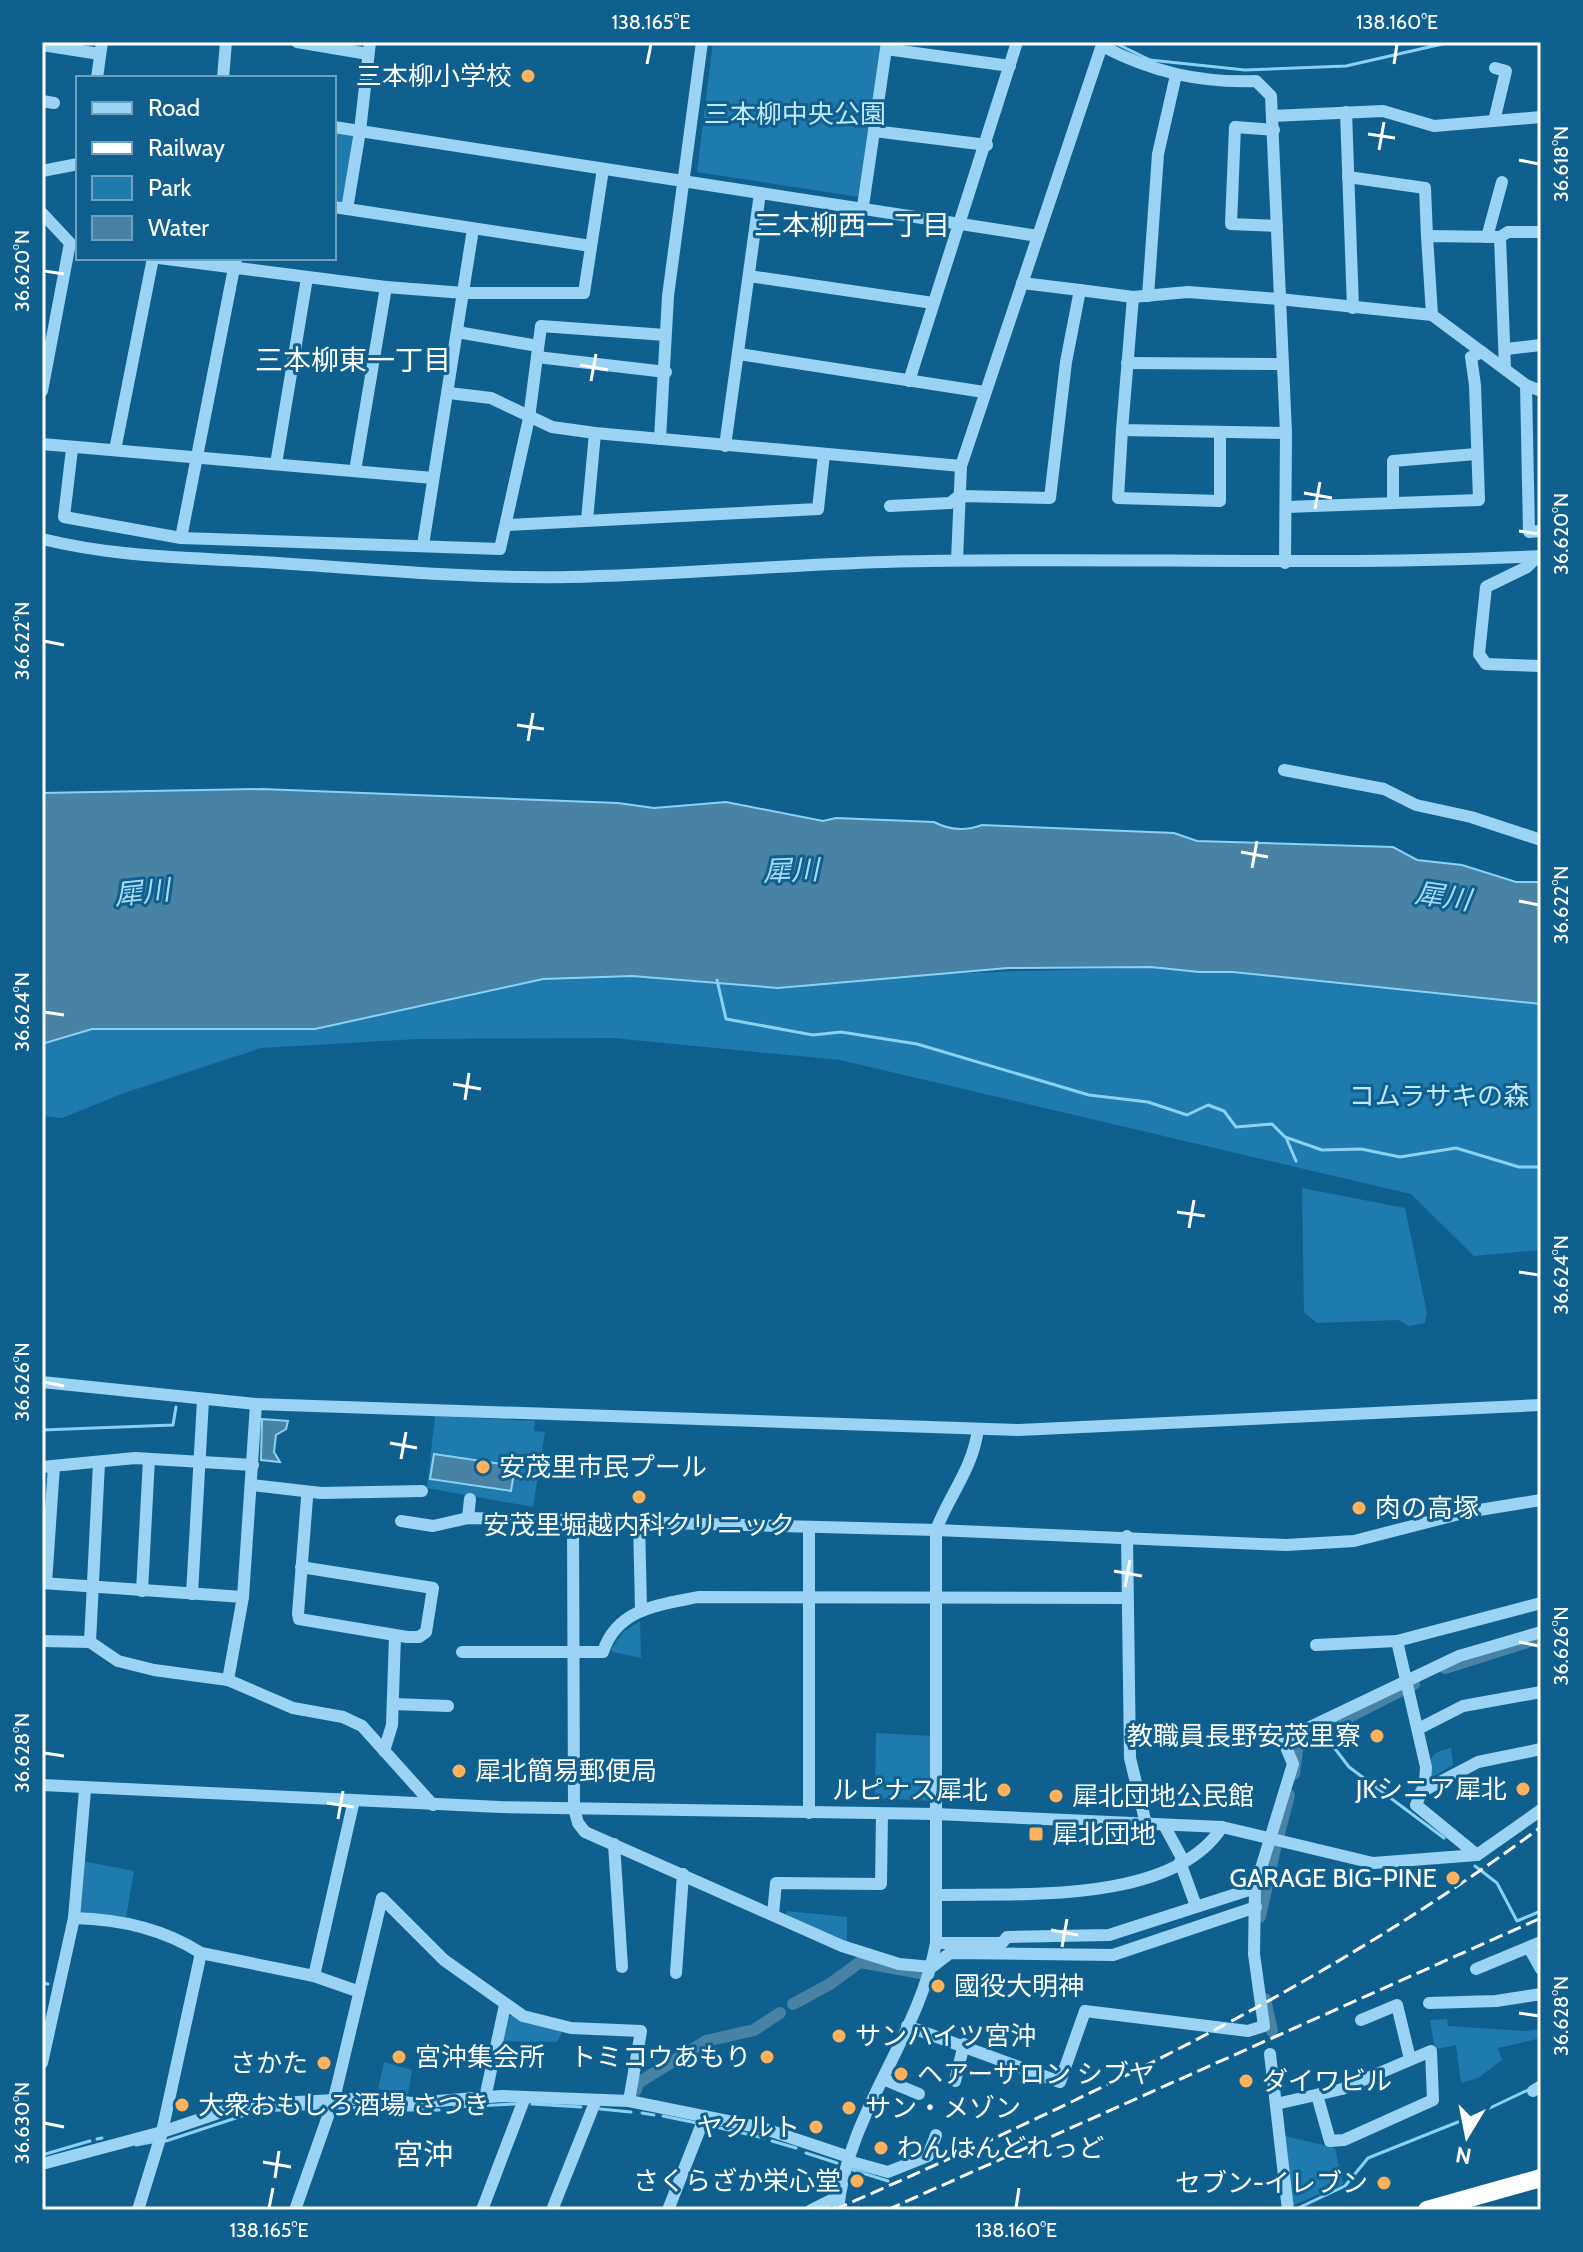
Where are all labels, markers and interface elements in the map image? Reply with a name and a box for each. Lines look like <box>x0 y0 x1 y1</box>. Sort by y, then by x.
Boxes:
text: 138.165°E <box>612 10 690 34</box>
text: 138.160°E <box>1356 10 1438 34</box>
place label: 三本柳小学校 <box>356 60 512 92</box>
marker: 三本柳小学校 <box>519 67 537 85</box>
legend <box>76 76 336 260</box>
text: Road <box>148 93 200 122</box>
park label: 三本柳中央公園 <box>704 98 886 130</box>
text: 36.618°N <box>1549 126 1573 202</box>
text: Railway <box>148 133 225 162</box>
text: Park <box>148 173 191 202</box>
district label: 三本柳西一丁目 <box>754 208 950 242</box>
text: Water <box>148 213 209 242</box>
text: 36.620°N <box>10 230 34 312</box>
district label: 三本柳東一丁目 <box>255 343 451 377</box>
text: 36.620°N <box>1549 493 1573 575</box>
text: 36.622°N <box>10 602 34 680</box>
water label: 犀川 <box>762 852 823 888</box>
text: 36.622°N <box>1549 866 1573 944</box>
water label: 犀川 <box>112 872 175 912</box>
water label: 犀川 <box>1413 875 1476 917</box>
text: 36.624°N <box>10 972 34 1052</box>
park label: コムラサキの森 <box>1349 1080 1529 1112</box>
text: 36.624°N <box>1549 1235 1573 1315</box>
text: 36.626°N <box>10 1342 34 1422</box>
place label: 安茂里市民プール <box>499 1451 707 1483</box>
marker: 安茂里市民プール <box>474 1458 492 1476</box>
marker: 安茂里堀越内科クリニック <box>630 1488 648 1506</box>
place label: 肉の高塚 <box>1375 1492 1479 1524</box>
marker: 肉の高塚 <box>1350 1499 1368 1517</box>
place label: 安茂里堀越内科クリニック <box>483 1509 795 1541</box>
text: 36.626°N <box>1549 1606 1573 1686</box>
text: 36.628°N <box>10 1713 34 1793</box>
place label: 教職員長野安茂里寮 <box>1127 1720 1361 1752</box>
marker: 教職員長野安茂里寮 <box>1368 1727 1386 1745</box>
place label: 犀北簡易郵便局 <box>475 1755 657 1787</box>
marker: 犀北簡易郵便局 <box>450 1762 468 1780</box>
place label: JKシニア犀北 <box>1355 1773 1507 1805</box>
place label: ルピナス犀北 <box>832 1774 988 1806</box>
place label: 犀北団地公民館 <box>1072 1780 1254 1812</box>
marker: JKシニア犀北 <box>1514 1780 1532 1798</box>
marker: ルピナス犀北 <box>995 1781 1013 1799</box>
marker: 犀北団地公民館 <box>1047 1787 1065 1805</box>
place label: 犀北団地 <box>1052 1818 1156 1850</box>
marker: 犀北団地 <box>1027 1825 1045 1843</box>
place label: GARAGE BIG-PINE <box>1230 1862 1437 1894</box>
marker: GARAGE BIG-PINE <box>1444 1869 1462 1887</box>
place label: 國役大明神 <box>954 1970 1084 2002</box>
text: 36.628°N <box>1549 1976 1573 2056</box>
marker: 國役大明神 <box>929 1977 947 1995</box>
place label: サンハイツ宮沖 <box>855 2020 1036 2052</box>
marker: サンハイツ宮沖 <box>830 2027 848 2045</box>
place label: 宮沖集会所 <box>415 2041 545 2073</box>
place label: トミコウあもり <box>570 2041 751 2073</box>
place label: さかた <box>230 2047 308 2079</box>
marker: 宮沖集会所 <box>390 2048 408 2066</box>
marker: トミコウあもり <box>758 2048 776 2066</box>
marker: さかた <box>315 2054 333 2072</box>
place label: ヘアーサロン シブヤ <box>917 2058 1155 2090</box>
marker: ヘアーサロン シブヤ <box>892 2065 910 2083</box>
place label: ダイワビル <box>1262 2065 1392 2097</box>
marker: ダイワビル <box>1237 2072 1255 2090</box>
text: 36.630°N <box>10 2082 34 2164</box>
place label: 大衆おもしろ酒場 さつき <box>198 2089 490 2121</box>
place label: サン・メゾン <box>865 2092 1021 2124</box>
marker: 大衆おもしろ酒場 さつき <box>173 2096 191 2114</box>
north arrow <box>1427 2096 1507 2176</box>
marker: サン・メゾン <box>840 2099 858 2117</box>
place label: ヤクルト <box>697 2111 800 2143</box>
marker: ヤクルト <box>807 2118 825 2136</box>
place label: わんはんどれっど <box>897 2132 1104 2164</box>
district label: 宮沖 <box>393 2136 453 2173</box>
marker: わんはんどれっど <box>872 2139 890 2157</box>
text: N <box>1454 2141 1474 2170</box>
place label: さくらざか栄心堂 <box>633 2165 841 2197</box>
place label: セブン-イレブン <box>1175 2167 1368 2199</box>
marker: さくらざか栄心堂 <box>848 2172 866 2190</box>
marker: セブン-イレブン <box>1375 2174 1393 2192</box>
text: 138.165°E <box>230 2218 308 2242</box>
text: 138.160°E <box>975 2218 1057 2242</box>

